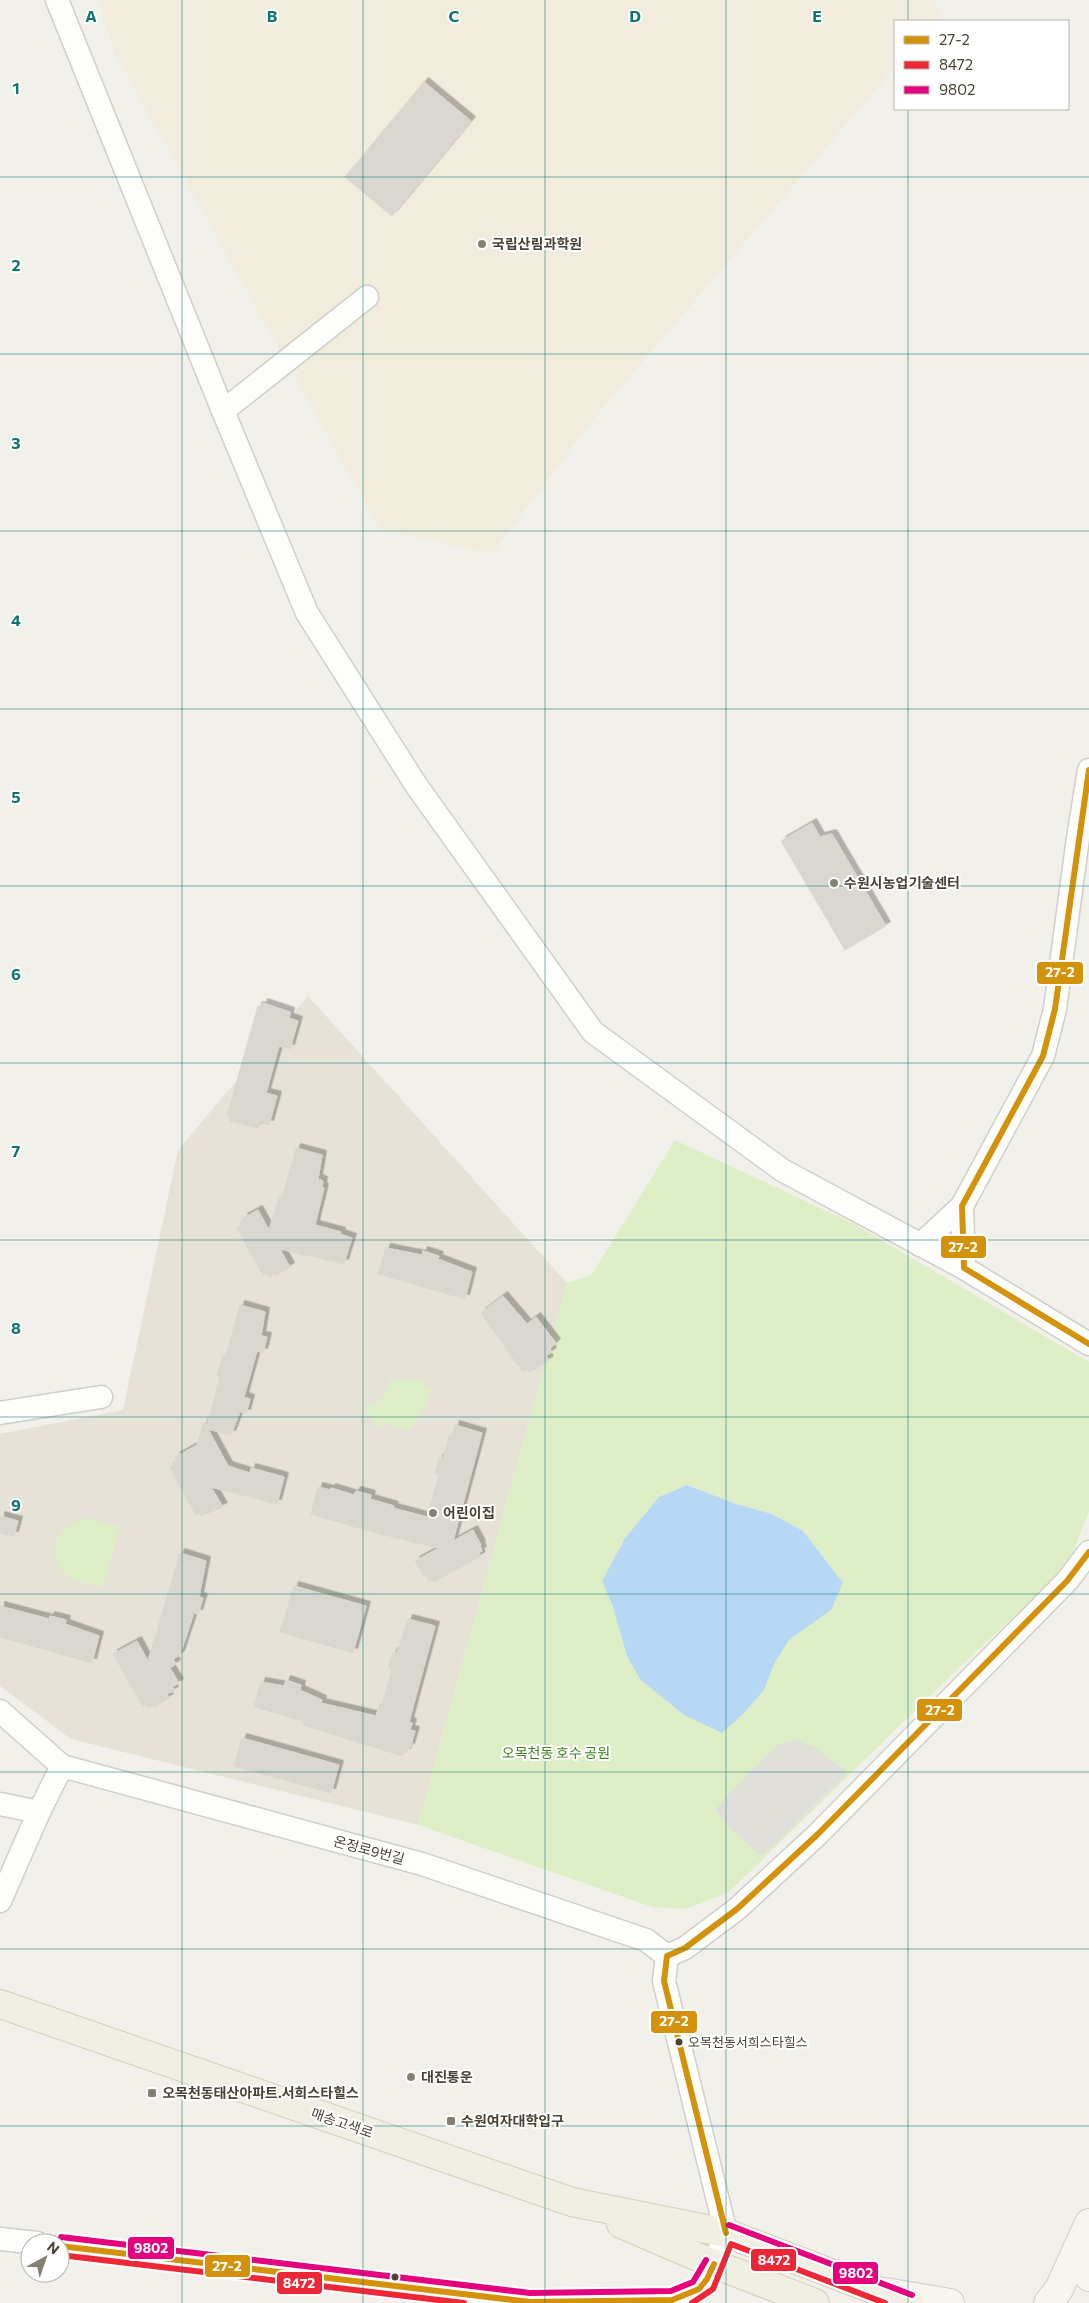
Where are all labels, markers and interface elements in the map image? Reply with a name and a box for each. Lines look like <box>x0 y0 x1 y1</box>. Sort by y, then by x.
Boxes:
text: A <box>85 6 97 25</box>
text: B <box>267 6 278 25</box>
text: C <box>449 6 460 25</box>
text: D <box>629 6 641 25</box>
text: E <box>812 6 822 25</box>
legend <box>894 20 1069 110</box>
text: 27-2 <box>939 30 970 48</box>
text: 8472 <box>939 55 973 73</box>
text: 1 <box>12 78 20 97</box>
text: 9802 <box>939 80 975 98</box>
place label: 국립산림과학원 <box>492 235 582 252</box>
marker: 국립산림과학원 <box>476 238 488 250</box>
text: 2 <box>11 255 21 274</box>
text: 3 <box>11 433 21 452</box>
text: 4 <box>11 610 21 629</box>
text: 5 <box>11 787 21 806</box>
place label: 수원시농업기술센터 <box>844 874 960 891</box>
marker: 수원시농업기술센터 <box>828 877 840 889</box>
line badge: 27-2 <box>1036 961 1084 985</box>
text: 27-2 <box>1045 963 1075 980</box>
text: 6 <box>11 964 21 983</box>
text: 7 <box>12 1141 21 1160</box>
line badge: 27-2 <box>940 1235 987 1259</box>
text: 27-2 <box>948 1238 978 1255</box>
text: 8 <box>11 1318 21 1337</box>
text: 9 <box>11 1495 21 1514</box>
place label: 어린이집 <box>443 1504 495 1521</box>
marker: 어린이집 <box>427 1507 439 1519</box>
line badge: 27-2 <box>916 1698 963 1722</box>
text: 27-2 <box>925 1701 955 1718</box>
park label: 오목천동 호수 공원 <box>502 1744 610 1761</box>
street label: 온정로9번길 <box>332 1832 407 1867</box>
line badge: 27-2 <box>650 2010 698 2034</box>
text: 27-2 <box>659 2012 689 2029</box>
place label: 오목천동서희스타힐스 <box>688 2034 808 2050</box>
marker: 오목천동서희스타힐스 <box>674 2037 684 2047</box>
place label: 대진통운 <box>421 2068 473 2085</box>
marker: 대진통운 <box>405 2071 417 2083</box>
place label: 오목천동태산아파트.서희스타힐스 <box>162 2084 359 2101</box>
marker: 오목천동태산아파트.서희스타힐스 <box>146 2087 158 2099</box>
street label: 매송고색로 <box>309 2104 375 2141</box>
place label: 수원여자대학입구 <box>461 2112 564 2129</box>
marker: 수원여자대학입구 <box>445 2115 457 2127</box>
north arrow <box>20 2233 70 2283</box>
line badge: 9802 <box>127 2236 175 2260</box>
text: N <box>44 2238 63 2258</box>
text: 9802 <box>134 2239 168 2256</box>
line badge: 8472 <box>750 2248 797 2272</box>
text: 8472 <box>758 2251 790 2268</box>
line badge: 27-2 <box>204 2254 251 2278</box>
text: 27-2 <box>212 2257 242 2274</box>
line badge: 9802 <box>832 2261 879 2285</box>
text: 9802 <box>839 2264 873 2281</box>
line badge: 8472 <box>276 2271 323 2295</box>
unlabelled marker <box>390 2272 400 2282</box>
text: 8472 <box>283 2274 315 2291</box>

